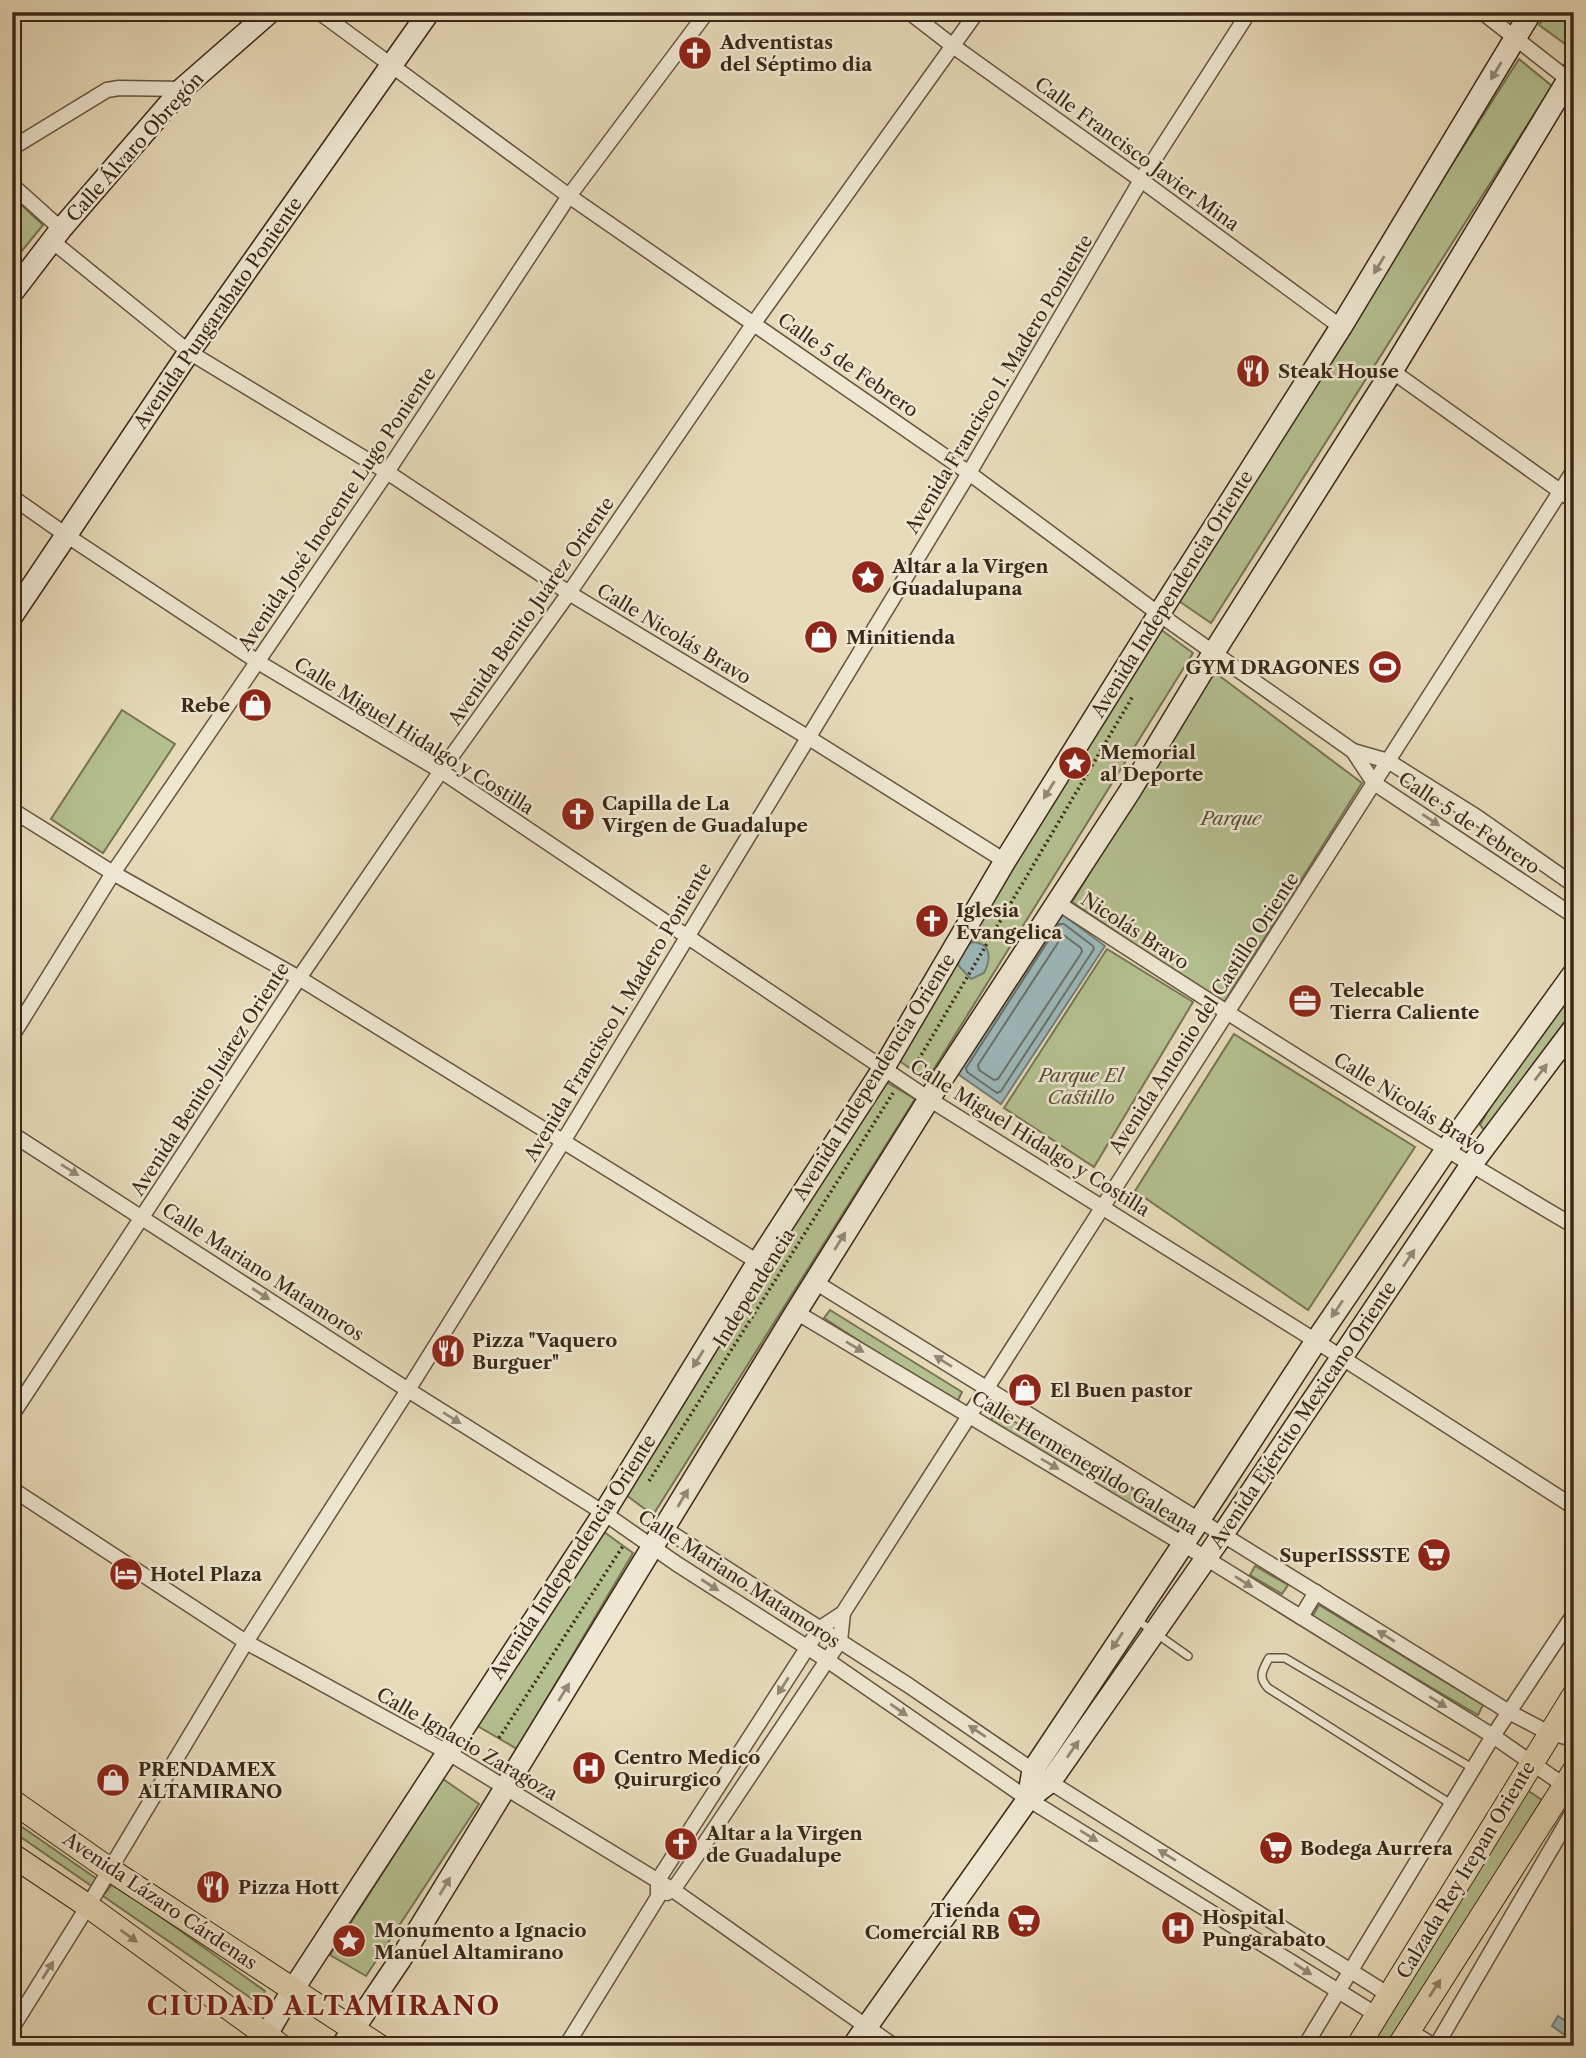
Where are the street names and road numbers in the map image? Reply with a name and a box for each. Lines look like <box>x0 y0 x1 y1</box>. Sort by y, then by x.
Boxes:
street label: Calle Álvaro Obregón <box>62 67 208 227</box>
street label: Calle Francisco Javier Mina <box>1030 72 1244 236</box>
street label: Avenida Pungarabato Poniente <box>128 193 307 434</box>
street label: Avenida Francisco I. Madero Poniente <box>900 230 1098 538</box>
street label: Calle 5 de Febrero <box>774 308 922 422</box>
street label: Avenida José Inocente Lugo Poniente <box>233 363 441 656</box>
street label: Avenida Independencia Oriente <box>1086 466 1258 723</box>
street label: Avenida Benito Juárez Oriente <box>443 492 619 730</box>
street label: Calle Nicolás Bravo <box>593 579 755 689</box>
street label: Calle Miguel Hidalgo y Costilla <box>290 652 538 820</box>
street label: Calle 5 de Febrero <box>1394 767 1544 879</box>
street label: Avenida Francisco I. Madero Poniente <box>519 858 717 1166</box>
street label: Avenida Antonio del Castillo Oriente <box>1104 868 1304 1159</box>
street label: Nicolás Bravo <box>1077 888 1193 974</box>
street label: Avenida Independencia Oriente <box>788 949 960 1206</box>
street label: Avenida Benito Juárez Oriente <box>125 958 294 1201</box>
street label: Calle Nicolás Bravo <box>1329 1048 1491 1160</box>
street label: Calle Miguel Hidalgo y Costilla <box>906 1054 1154 1222</box>
street label: Calle Mariano Matamoros <box>158 1198 368 1346</box>
street label: Independencia <box>708 1224 800 1352</box>
street label: Avenida Ejército Mexicano Oriente <box>1204 1277 1401 1554</box>
street label: Calle Hermenegildo Galeana <box>968 1386 1202 1540</box>
street label: Avenida Independencia Oriente <box>485 1430 661 1685</box>
street label: Calle Mariano Matamoros <box>634 1505 844 1653</box>
street label: Calle Ignacio Zaragoza <box>372 1683 562 1805</box>
street label: Calzada Rey Irepan Oriente <box>1392 1757 1540 1983</box>
street label: Avenida Lázaro Cárdenas <box>58 1827 261 1975</box>

